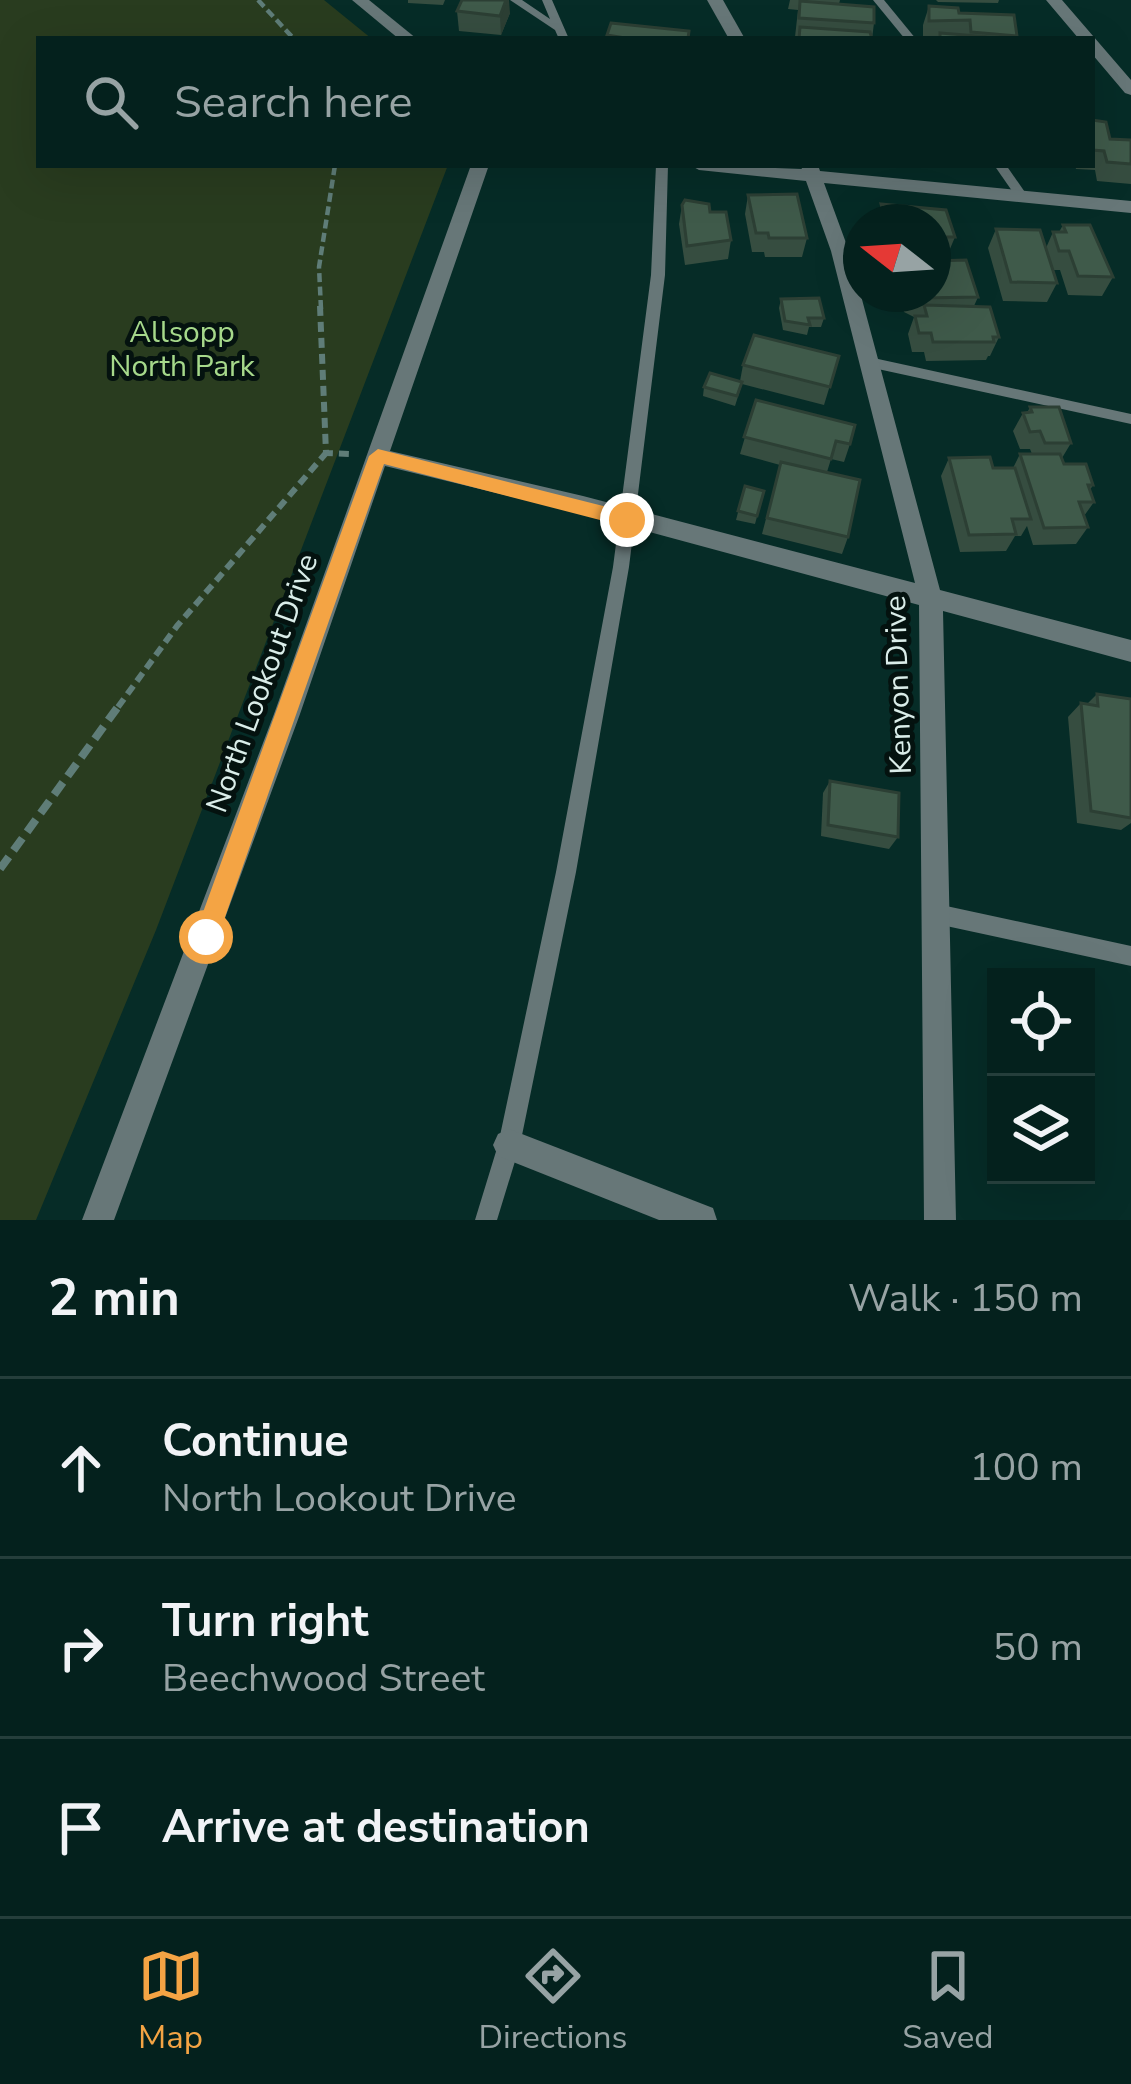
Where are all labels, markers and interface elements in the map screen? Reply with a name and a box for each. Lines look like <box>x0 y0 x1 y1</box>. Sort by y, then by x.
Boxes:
search box <box>36 36 1095 168</box>
icon: search <box>78 69 144 135</box>
text: Search here <box>174 72 413 133</box>
north arrow <box>843 204 951 312</box>
park label: Allsopp North Park <box>109 312 256 387</box>
route end <box>600 493 654 547</box>
street label: North Lookout Drive <box>197 548 328 818</box>
street label: Kenyon Drive <box>875 595 922 775</box>
route start <box>179 910 233 964</box>
map controls <box>987 968 1095 1184</box>
button: locate <box>987 968 1095 1076</box>
button: layers <box>987 1076 1095 1184</box>
text: 2 min <box>48 1263 180 1333</box>
text: Walk · 150 m <box>848 1272 1083 1325</box>
text: Continue <box>162 1411 349 1472</box>
icon: ahead <box>48 1435 114 1501</box>
text: 100 m <box>969 1441 1083 1494</box>
text: North Lookout Drive <box>162 1472 516 1525</box>
text: Turn right <box>162 1591 369 1652</box>
icon: right <box>48 1615 114 1681</box>
text: 50 m <box>993 1621 1083 1674</box>
text: Beechwood Street <box>162 1652 485 1705</box>
icon: arrive <box>48 1795 114 1861</box>
text: Arrive at destination <box>162 1797 590 1858</box>
tab: Map <box>138 1943 204 2060</box>
tab: Directions <box>479 1943 627 2060</box>
tab: Saved <box>902 1943 993 2060</box>

